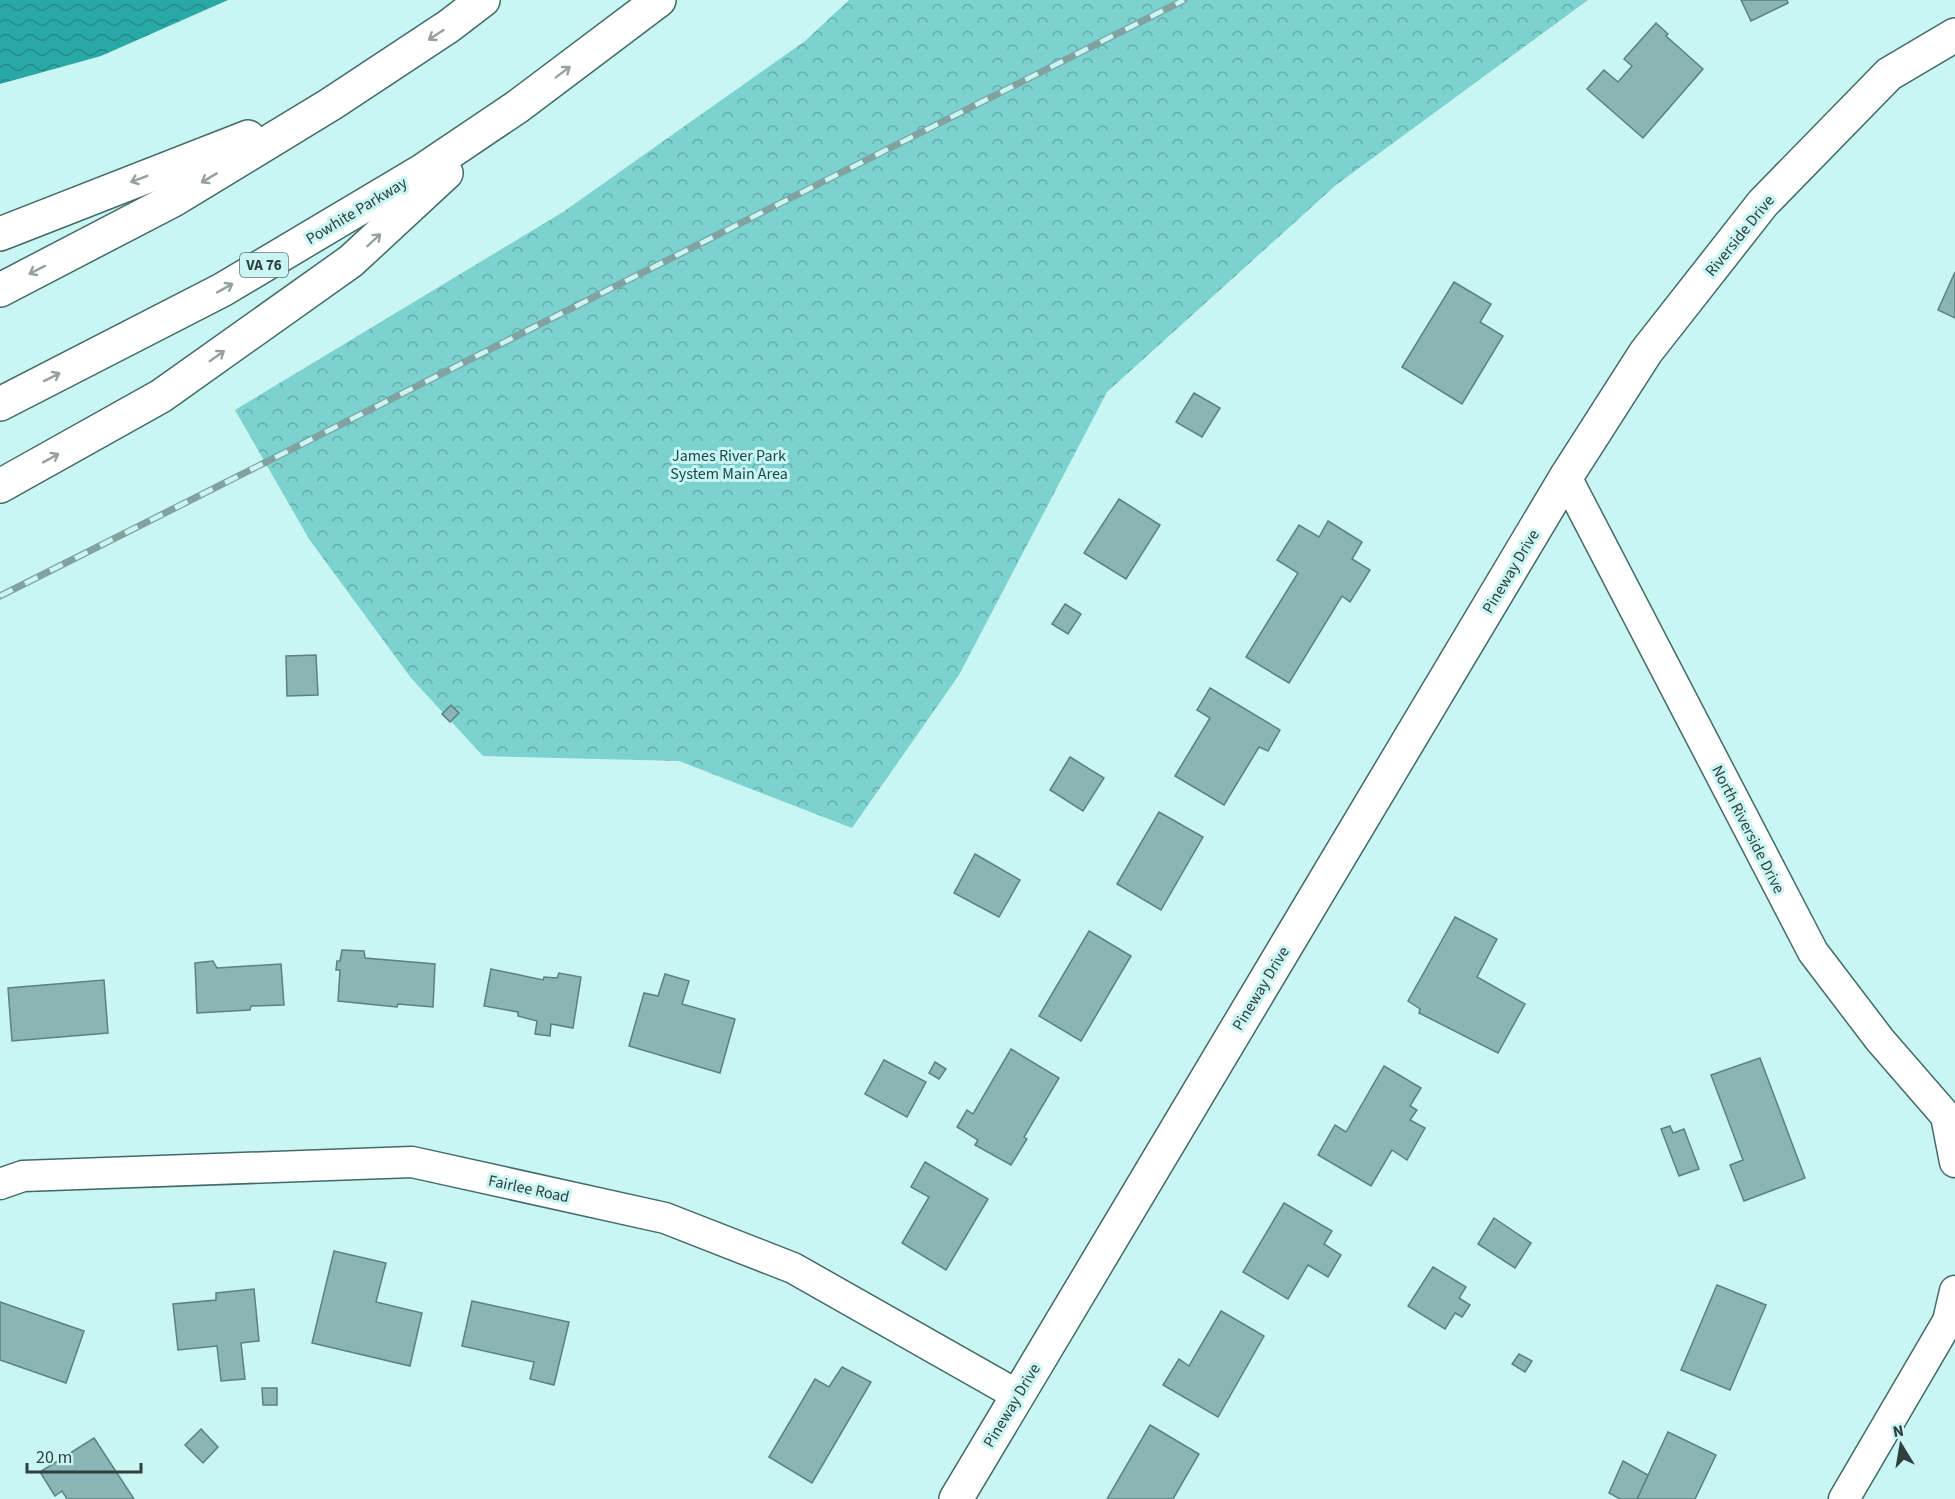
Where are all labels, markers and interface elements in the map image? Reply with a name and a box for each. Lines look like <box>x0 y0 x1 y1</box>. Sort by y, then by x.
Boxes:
one-way arrow <box>428 29 444 41</box>
one-way arrow <box>555 65 571 78</box>
street label: Powhite Parkway <box>302 172 412 250</box>
one-way arrow <box>201 173 218 185</box>
one-way arrow <box>130 174 149 185</box>
street label: Riverside Drive <box>1700 190 1780 281</box>
one-way arrow <box>366 233 381 247</box>
road number: VA 76 <box>240 253 288 277</box>
one-way arrow <box>29 264 46 276</box>
one-way arrow <box>216 281 233 293</box>
one-way arrow <box>209 350 225 363</box>
one-way arrow <box>43 371 60 383</box>
park label: James River Park System Main Area <box>670 445 788 485</box>
one-way arrow <box>42 452 59 464</box>
street label: Pineway Drive <box>1477 525 1545 618</box>
street label: North Riverside Drive <box>1706 762 1790 897</box>
street label: Pineway Drive <box>1227 942 1295 1035</box>
street label: Fairlee Road <box>486 1170 571 1208</box>
street label: Pineway Drive <box>978 1359 1046 1452</box>
north arrow <box>1871 1415 1931 1475</box>
text: N <box>1891 1419 1906 1443</box>
scale bar <box>27 1436 141 1474</box>
text: 20 m <box>36 1445 72 1470</box>

